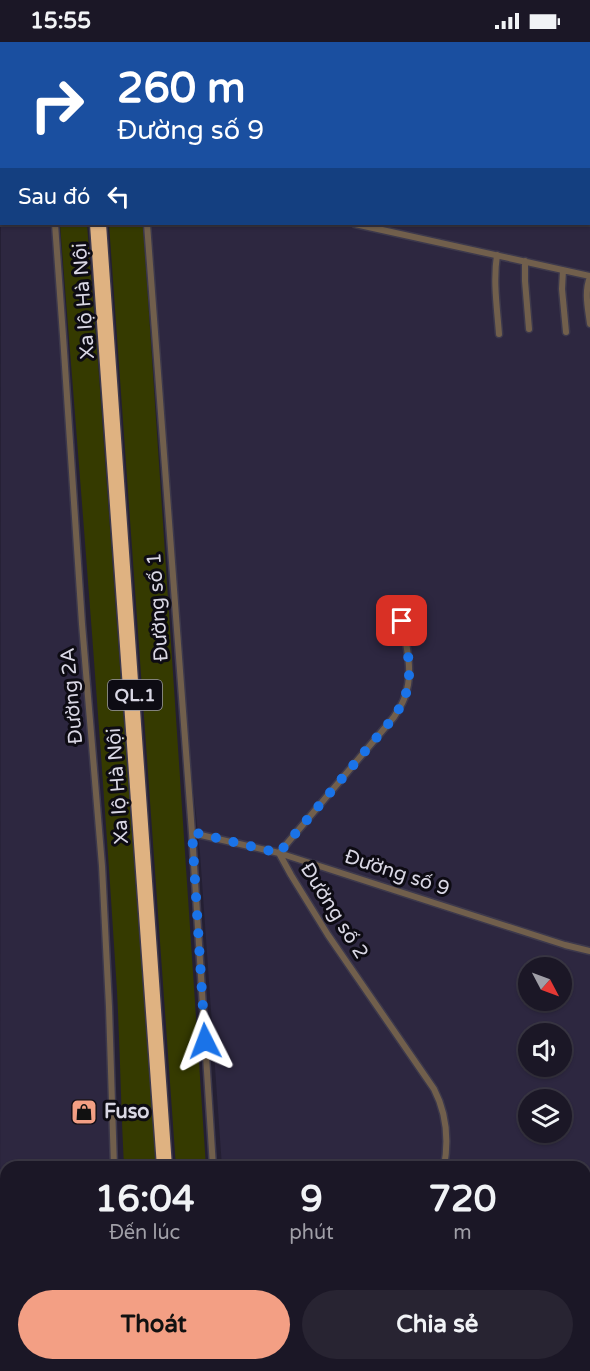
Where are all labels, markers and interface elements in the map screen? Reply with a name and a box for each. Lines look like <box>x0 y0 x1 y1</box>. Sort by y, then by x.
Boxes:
text: 15:55 <box>30 8 91 34</box>
text: 260 m <box>117 63 246 114</box>
icon: right <box>18 66 96 144</box>
text: Đường số 9 <box>117 114 264 147</box>
icon: left <box>102 180 135 213</box>
text: Sau đó <box>18 184 90 210</box>
street label: Xa lộ Hà Nội <box>68 242 100 360</box>
street label: Đường số 1 <box>142 552 174 662</box>
pin <box>376 595 427 646</box>
icon: arrive <box>385 604 418 637</box>
street label: Đường 2A <box>56 647 88 745</box>
road number: QL.1 <box>108 680 162 710</box>
street label: Xa lộ Hà Nội <box>102 727 134 845</box>
street label: Đường số 9 <box>341 845 453 901</box>
street label: Đường số 2 <box>295 858 373 964</box>
north arrow <box>518 957 572 1011</box>
map controls <box>518 957 572 1143</box>
position arrow <box>173 1009 237 1073</box>
button: sound <box>518 1023 572 1077</box>
button: layers <box>518 1089 572 1143</box>
shop icon: Fuso <box>69 1097 99 1127</box>
place label: Fuso <box>104 1100 149 1124</box>
text: 16:04 <box>95 1178 195 1221</box>
text: 9 <box>300 1178 323 1221</box>
text: 720 <box>428 1178 496 1221</box>
text: Đến lúc <box>109 1221 180 1245</box>
text: phút <box>289 1221 334 1245</box>
text: m <box>453 1221 472 1245</box>
button: Thoát <box>18 1290 290 1359</box>
button: Chia sẻ <box>302 1290 573 1359</box>

